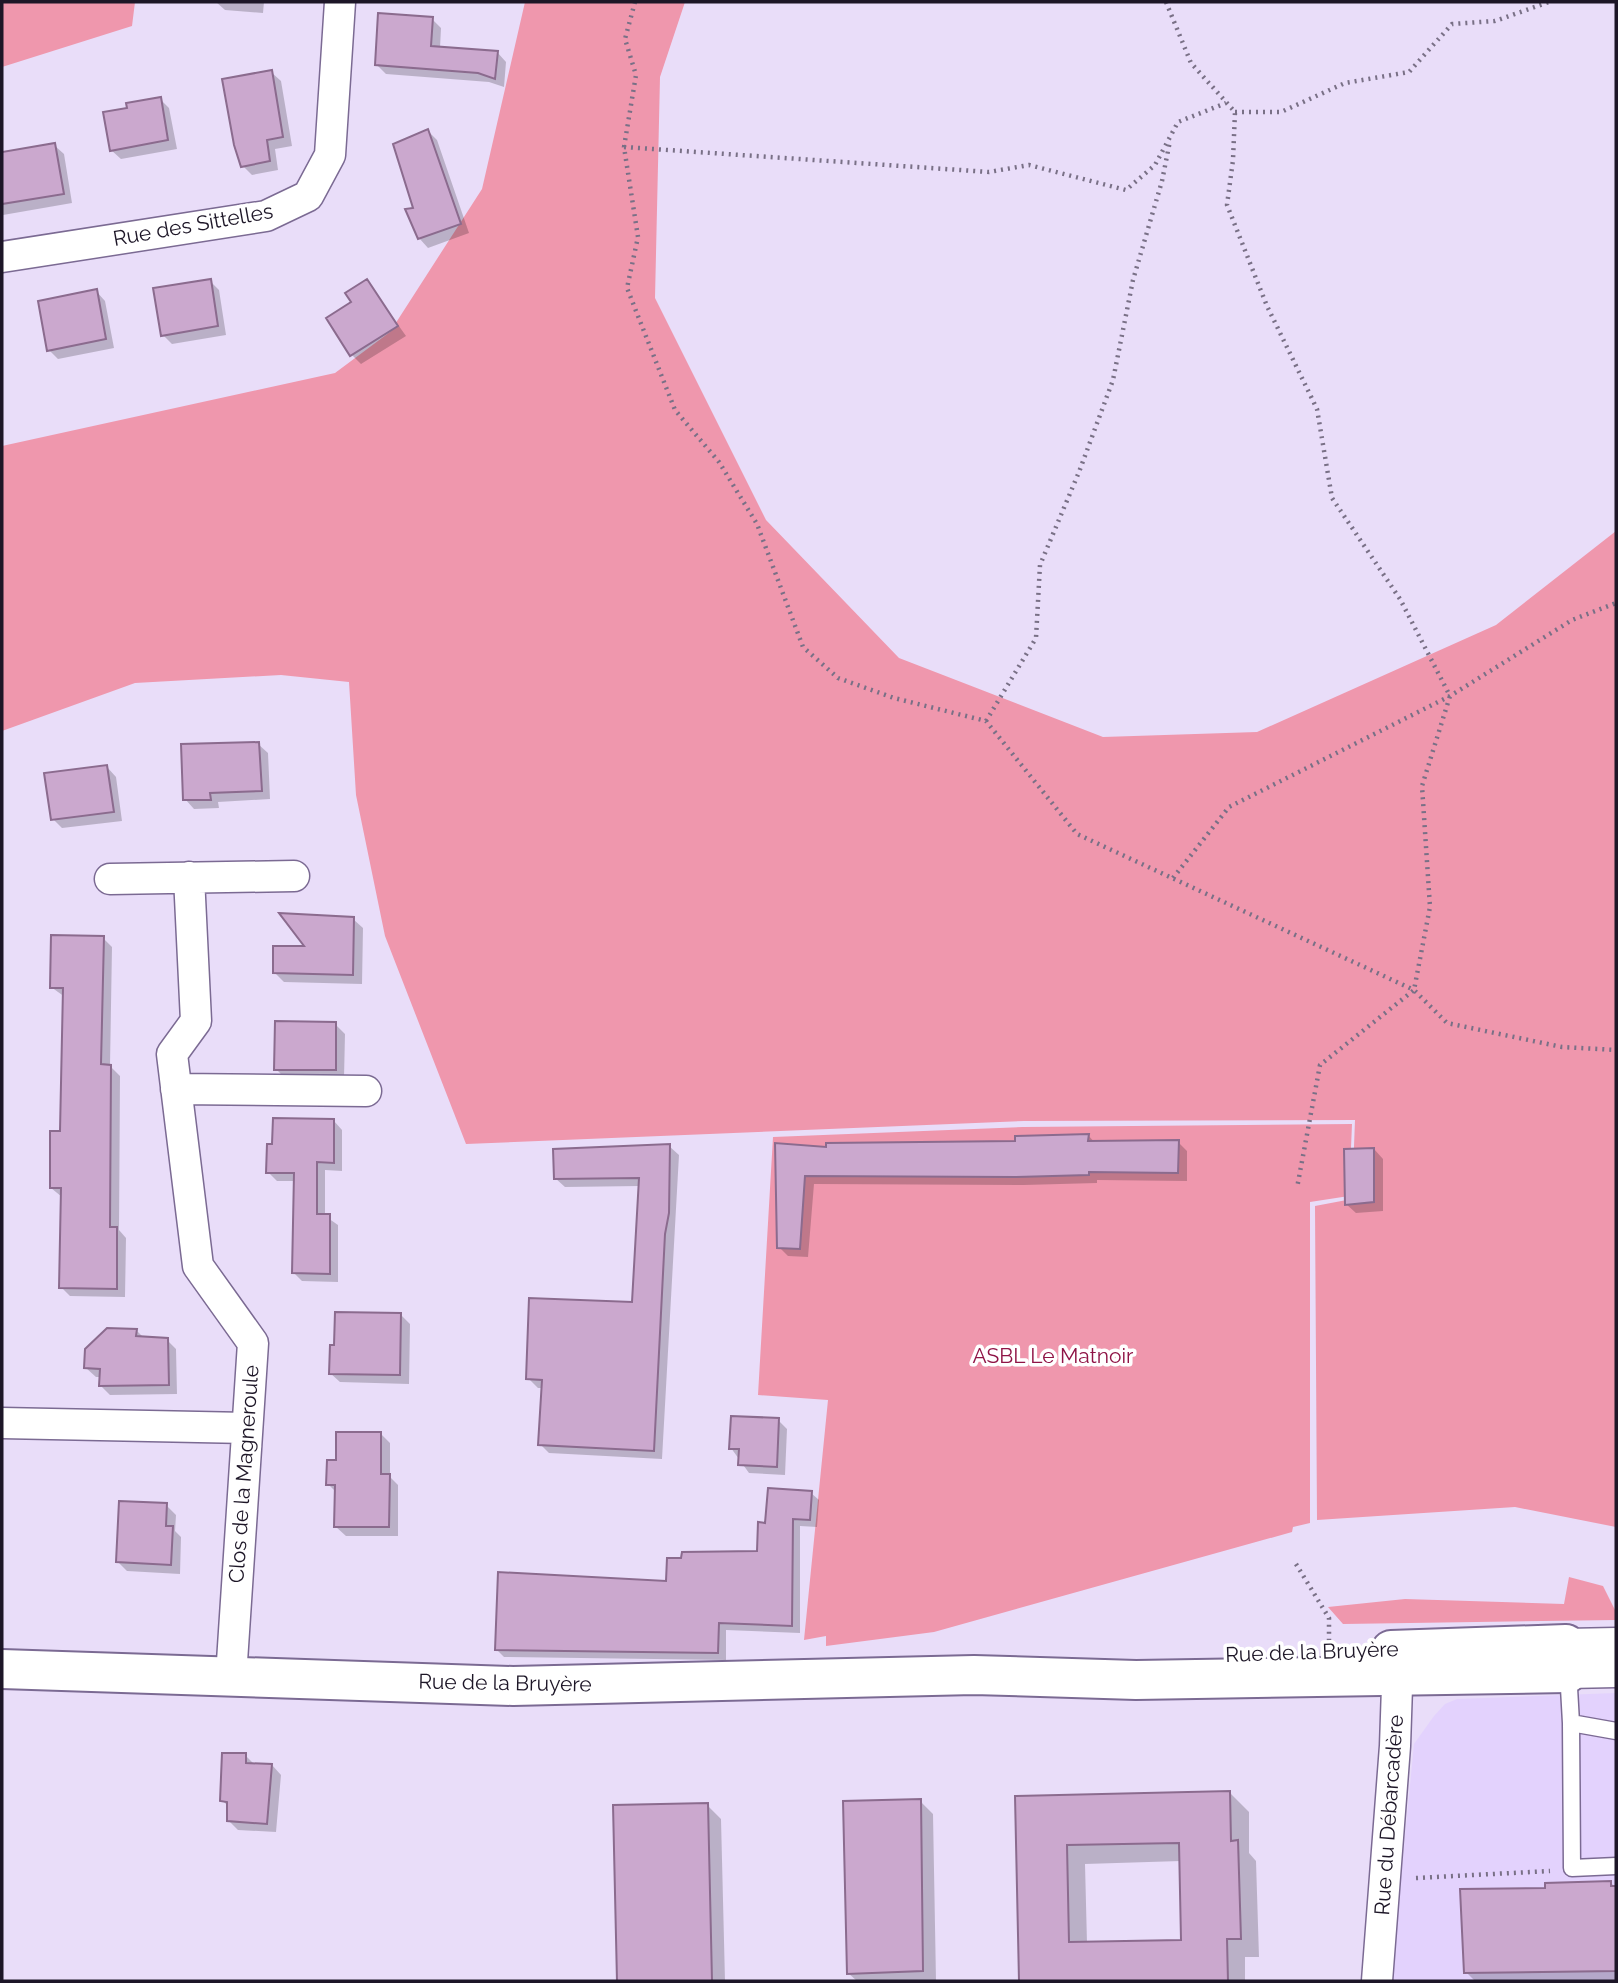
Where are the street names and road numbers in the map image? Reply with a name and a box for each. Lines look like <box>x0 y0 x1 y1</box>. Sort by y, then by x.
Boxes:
street label: Rue des Sittelles <box>111 198 275 251</box>
street label: Clos de la Magneroule <box>223 1364 264 1584</box>
street label: Rue de la Bruyère <box>1225 1636 1399 1667</box>
street label: Rue de la Bruyère <box>418 1668 592 1697</box>
street label: Rue du Débarcadère <box>1369 1714 1408 1916</box>

